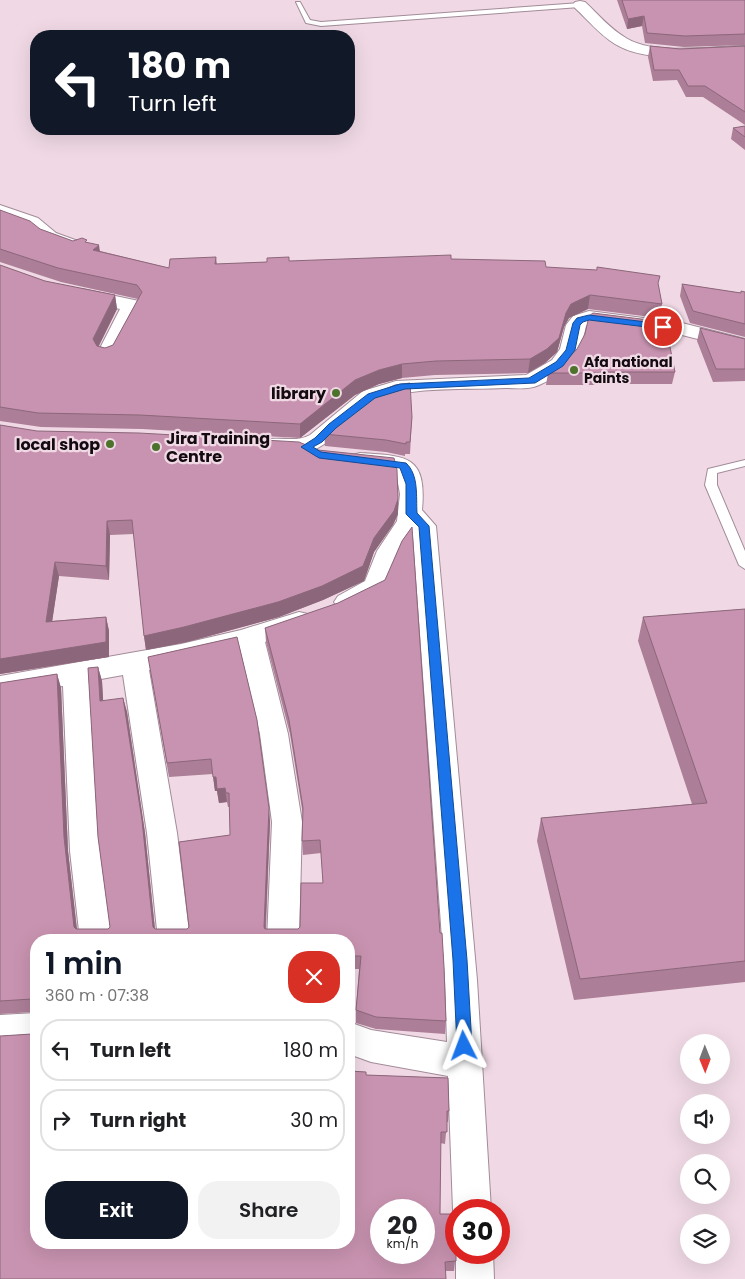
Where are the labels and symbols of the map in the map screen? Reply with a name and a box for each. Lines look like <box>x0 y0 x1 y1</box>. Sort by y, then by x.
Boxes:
pin <box>642 306 684 348</box>
place label: Afa national Paints <box>584 352 673 388</box>
marker: Afa national Paints <box>568 364 580 376</box>
place label: library <box>271 382 327 405</box>
marker: library <box>330 387 342 399</box>
place label: Jira Training Centre <box>166 427 270 468</box>
place label: local shop <box>16 433 100 456</box>
marker: local shop <box>104 438 116 450</box>
marker: Jira Training Centre <box>150 441 162 453</box>
position arrow <box>437 1019 489 1071</box>
north arrow <box>680 1034 730 1084</box>
speed limit sign: 30 <box>445 1199 510 1264</box>

